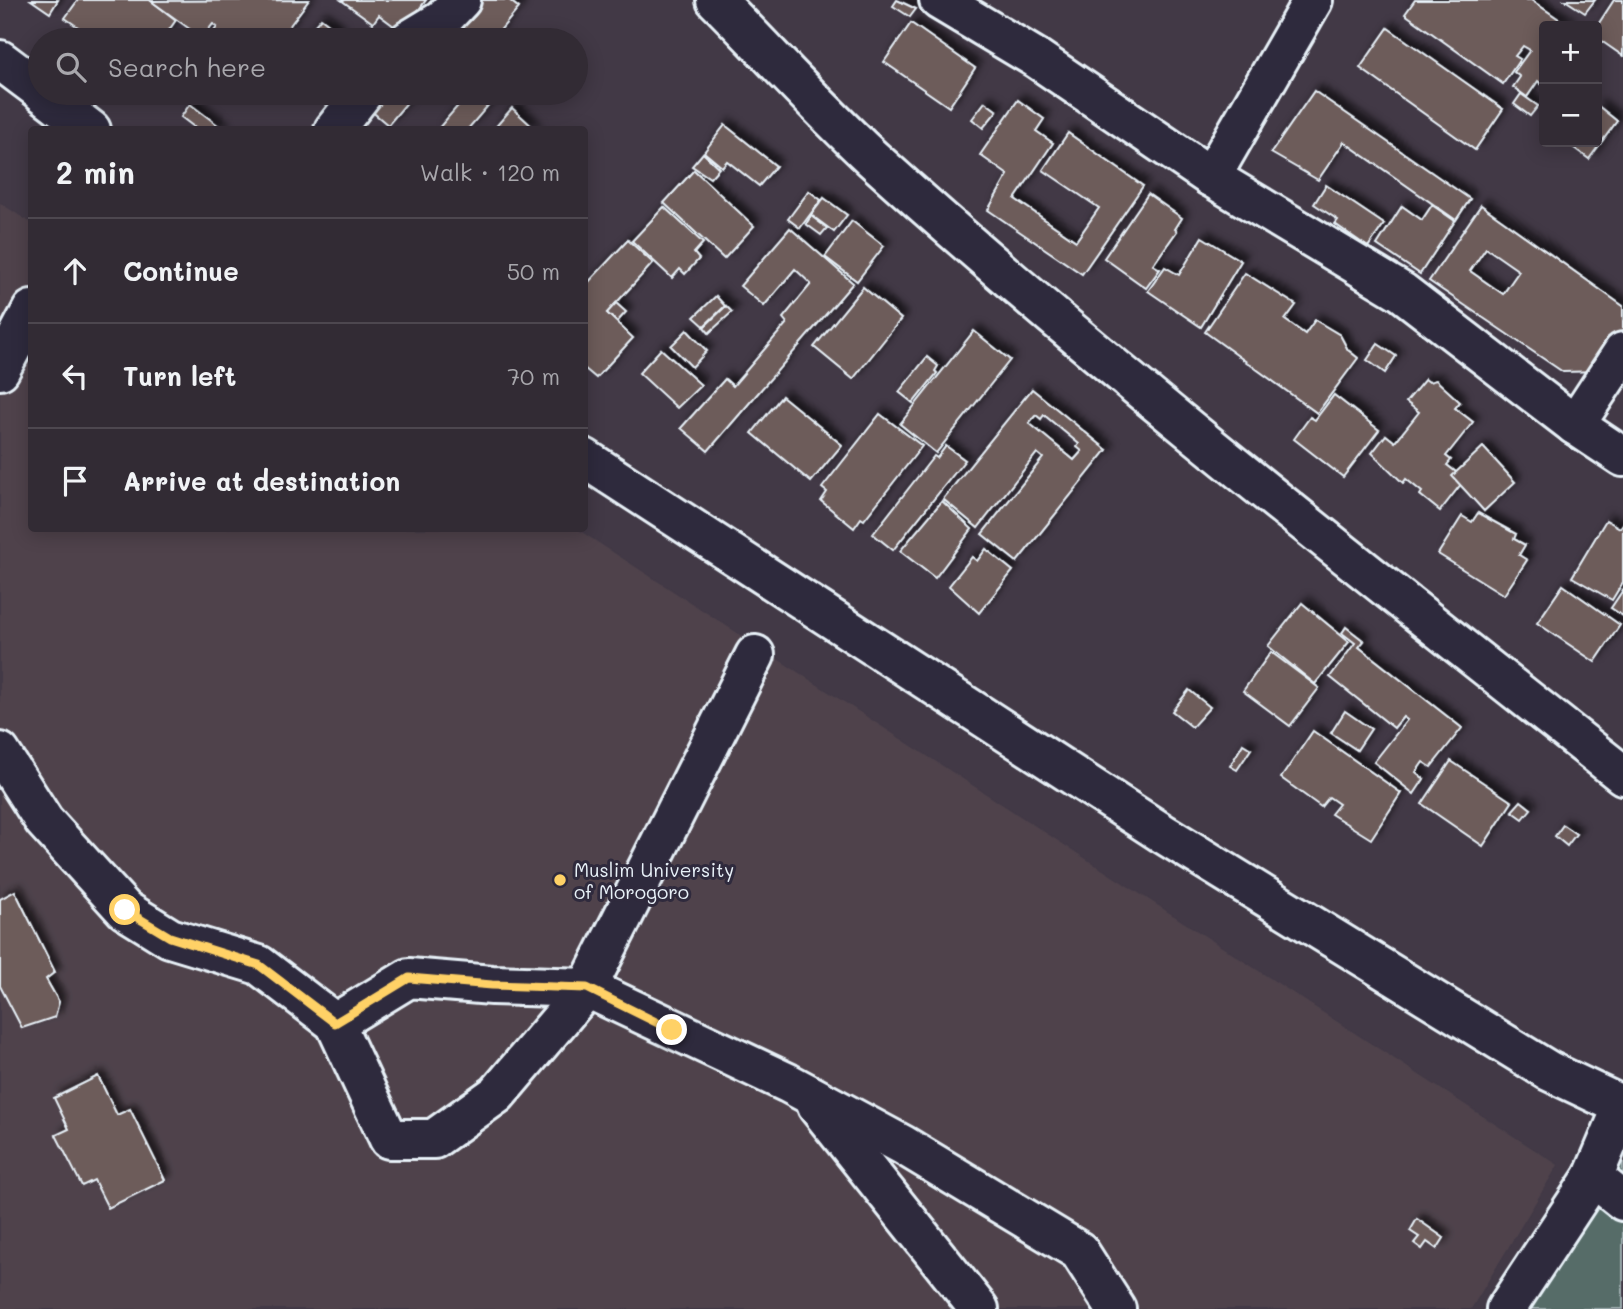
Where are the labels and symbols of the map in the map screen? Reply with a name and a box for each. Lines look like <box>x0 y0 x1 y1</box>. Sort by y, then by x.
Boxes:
place label: Muslim University of Morogoro <box>574 857 734 904</box>
marker: Muslim University of Morogoro <box>552 872 568 888</box>
route start <box>109 894 140 925</box>
route end <box>656 1014 687 1045</box>

